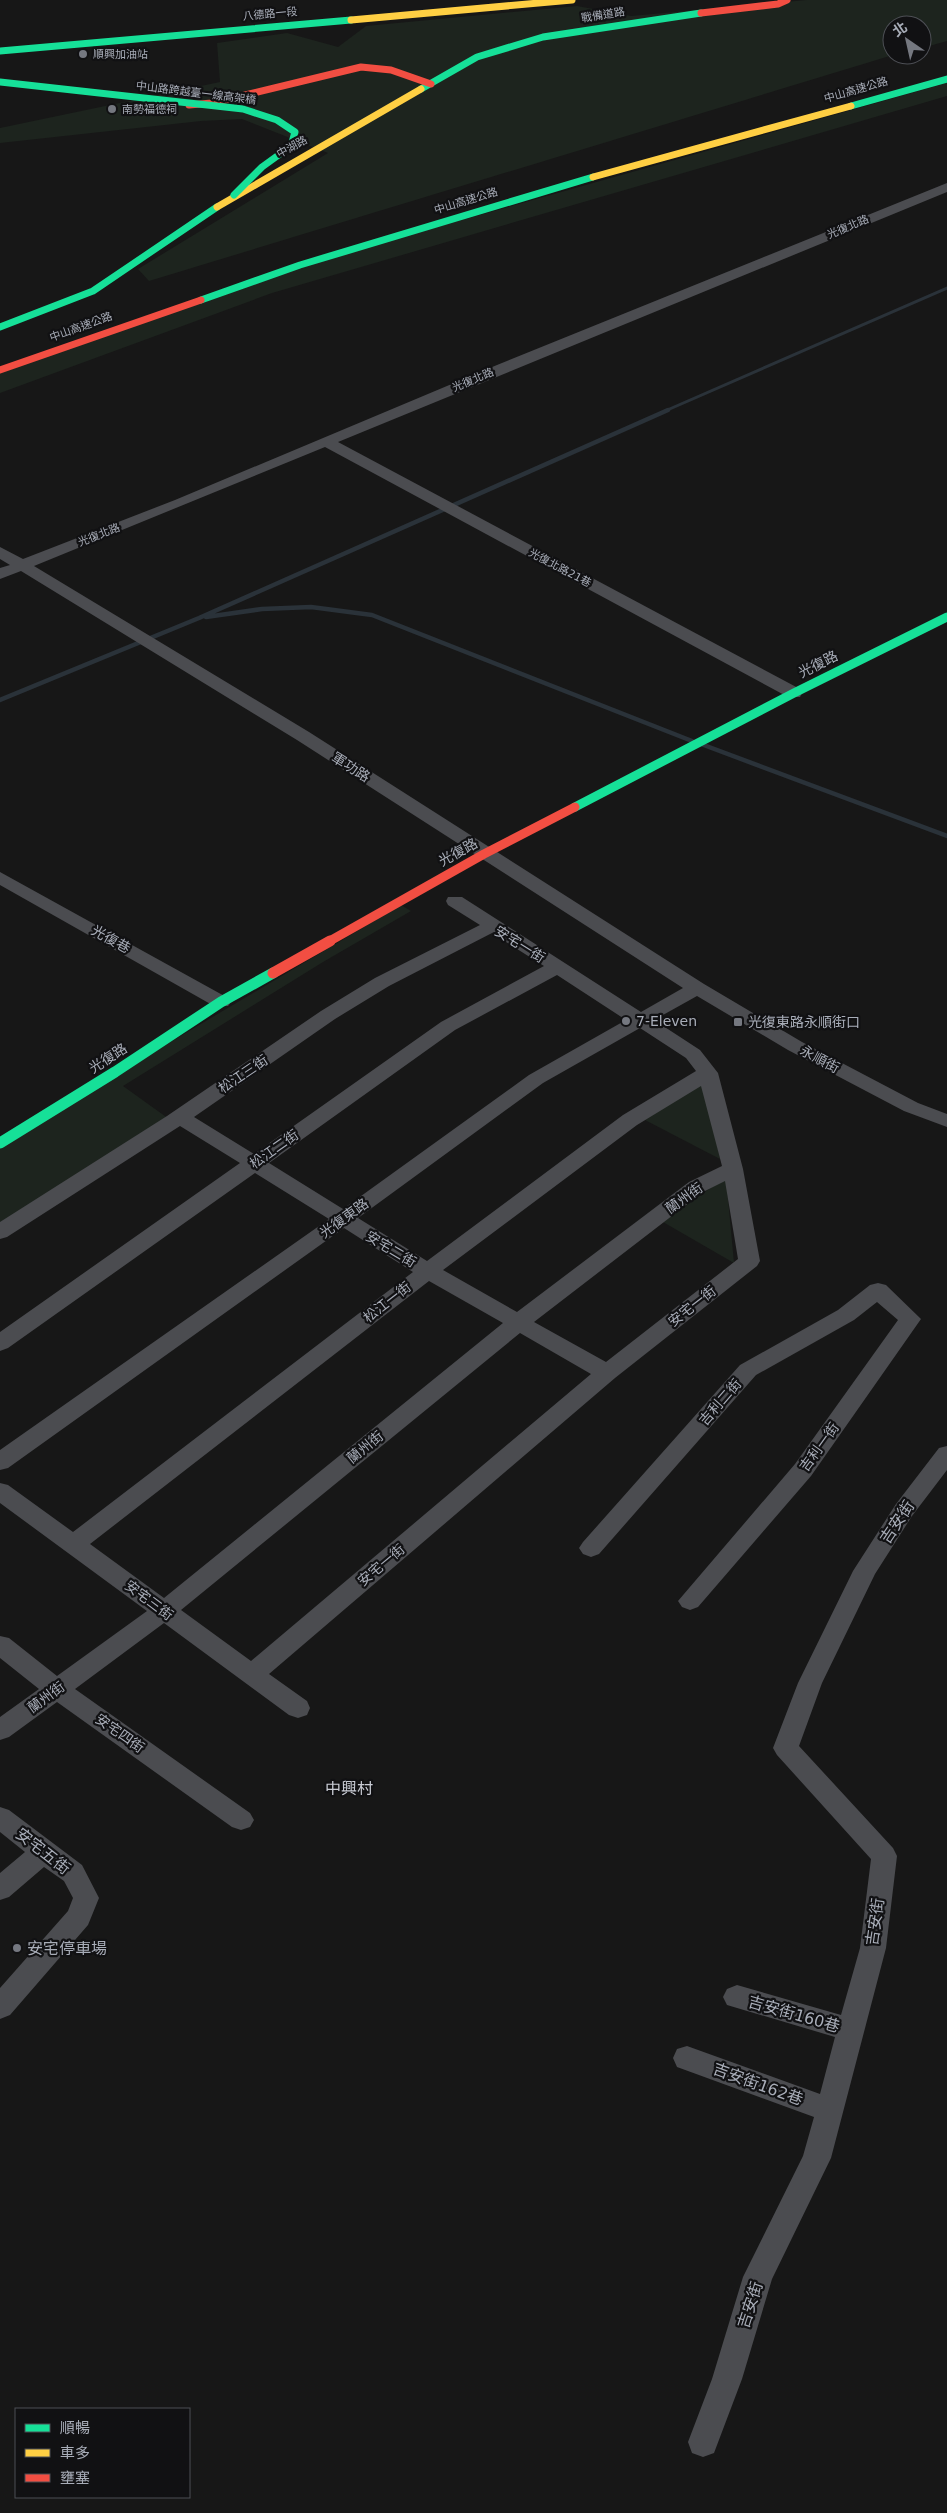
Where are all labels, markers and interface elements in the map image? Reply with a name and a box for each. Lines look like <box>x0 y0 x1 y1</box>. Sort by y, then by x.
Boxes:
street label: 八德路一段 <box>242 5 298 23</box>
street label: 戰備道路 <box>580 5 626 25</box>
north arrow <box>882 15 932 65</box>
text: 北 <box>889 19 910 40</box>
marker: 順興加油站 <box>77 48 89 60</box>
place label: 順興加油站 <box>93 48 148 61</box>
street label: 中山高速公路 <box>822 75 890 105</box>
street label: 中山路跨越臺一線高架橋 <box>135 79 257 107</box>
marker: 南勢福德祠 <box>106 103 118 115</box>
place label: 南勢福德祠 <box>122 103 177 116</box>
street label: 中湖路 <box>274 133 310 161</box>
street label: 中山高速公路 <box>433 185 499 217</box>
street label: 光復北路 <box>825 212 871 242</box>
street label: 中山高速公路 <box>48 310 114 344</box>
street label: 光復北路 <box>450 365 496 395</box>
street label: 光復北路 <box>76 521 122 549</box>
street label: 光復北路21巷 <box>526 546 594 590</box>
street label: 光復路 <box>796 647 840 681</box>
street label: 軍功路 <box>329 749 373 785</box>
street label: 光復路 <box>436 835 480 869</box>
street label: 光復巷 <box>89 922 133 956</box>
street label: 安宅一街 <box>492 922 548 966</box>
place label: 7-Eleven <box>636 1013 697 1029</box>
place label: 光復東路永順街口 <box>748 1014 860 1030</box>
marker: 7-Eleven <box>620 1015 632 1027</box>
marker: 光復東路永順街口 <box>732 1016 744 1028</box>
street label: 光復路 <box>86 1040 130 1076</box>
street label: 永順街 <box>798 1042 842 1076</box>
street label: 松江三街 <box>215 1052 271 1096</box>
street label: 松江二街 <box>246 1126 302 1172</box>
street label: 蘭州街 <box>662 1179 706 1217</box>
street label: 光復東路 <box>317 1195 371 1241</box>
street label: 安宅二街 <box>363 1228 419 1270</box>
street label: 松江一街 <box>360 1278 414 1326</box>
street label: 安宅一街 <box>665 1282 719 1330</box>
street label: 吉利二街 <box>696 1376 744 1428</box>
street label: 吉利一街 <box>796 1420 842 1474</box>
street label: 蘭州街 <box>344 1428 386 1466</box>
street label: 吉安街 <box>876 1497 918 1547</box>
street label: 安宅一街 <box>354 1541 408 1589</box>
street label: 安宅三街 <box>122 1577 176 1623</box>
street label: 蘭州街 <box>24 1678 68 1716</box>
street label: 安宅四街 <box>92 1710 148 1756</box>
district label: 中興村 <box>325 1779 373 1798</box>
street label: 安宅五街 <box>12 1824 74 1878</box>
street label: 吉安街 <box>862 1897 888 1947</box>
place label: 安宅停車場 <box>27 1939 107 1958</box>
marker: 安宅停車場 <box>11 1942 23 1954</box>
street label: 吉安街160巷 <box>746 1992 842 2036</box>
street label: 吉安街162巷 <box>710 2059 806 2109</box>
street label: 吉安街 <box>734 2279 766 2331</box>
legend <box>15 2408 190 2498</box>
text: 順暢 <box>60 2419 90 2437</box>
text: 車多 <box>60 2444 90 2462</box>
text: 壅塞 <box>60 2469 90 2487</box>

